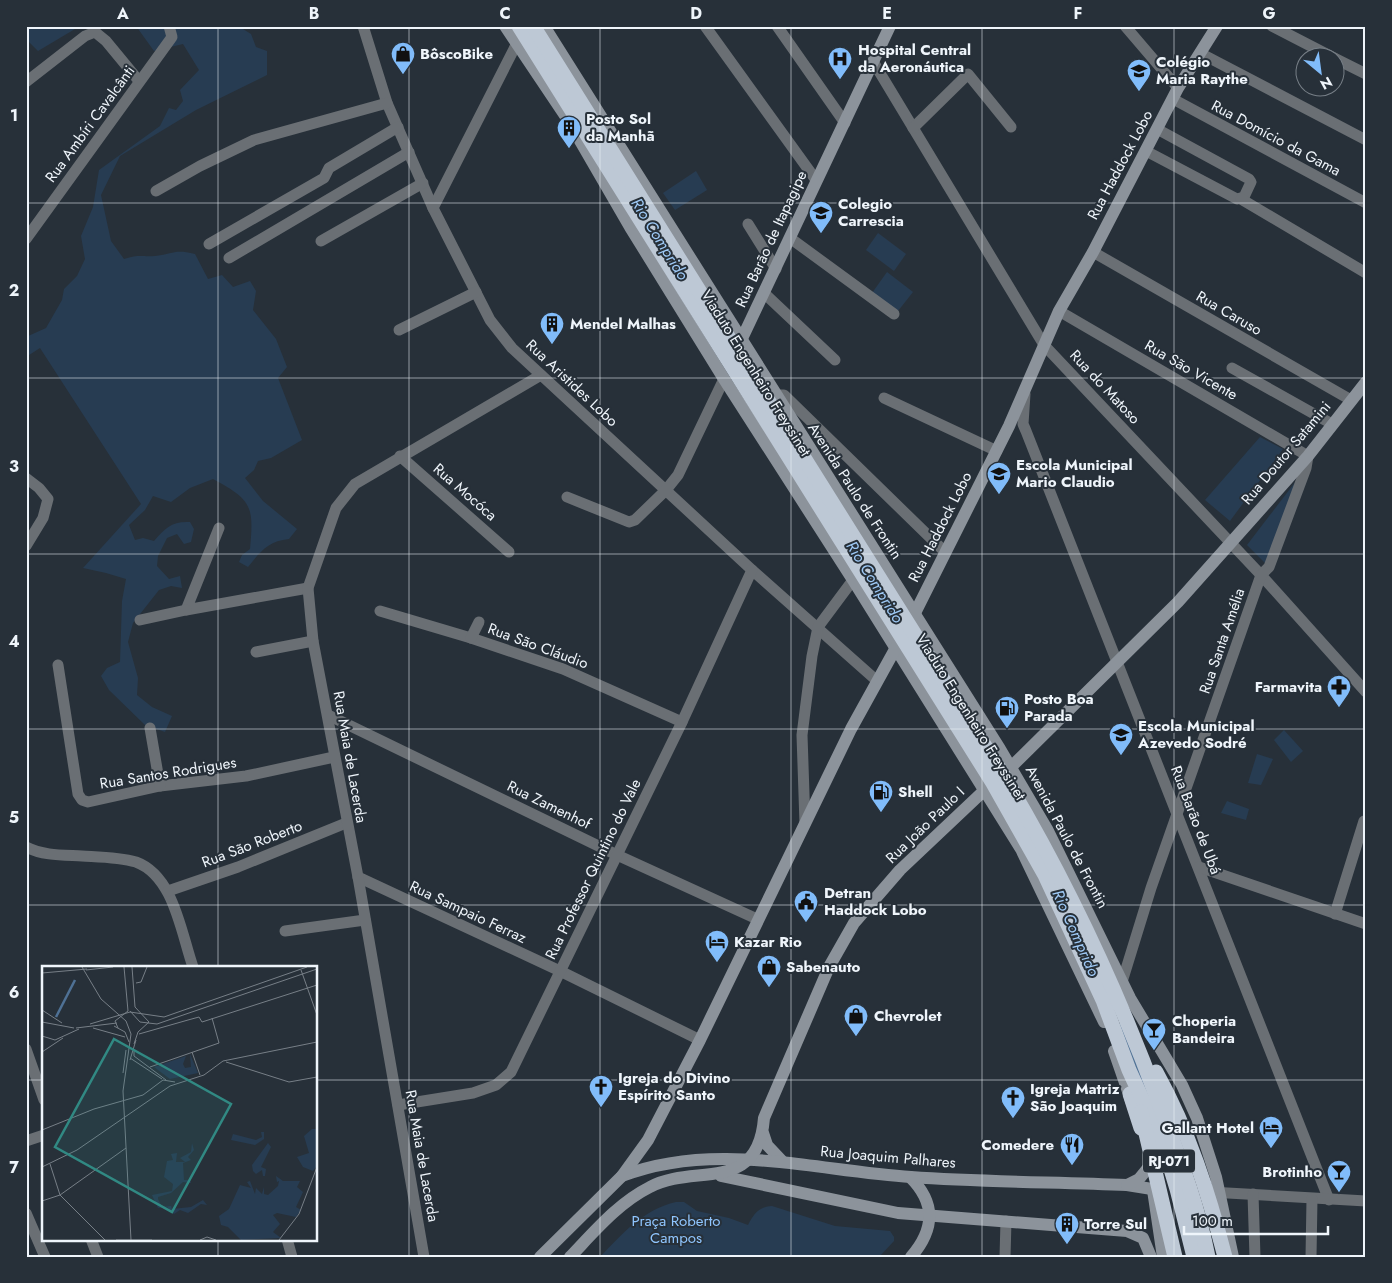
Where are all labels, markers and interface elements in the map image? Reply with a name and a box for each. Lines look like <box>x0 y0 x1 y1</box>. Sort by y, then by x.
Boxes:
text: A <box>116 2 129 25</box>
text: B <box>309 2 319 25</box>
text: C <box>499 2 511 25</box>
text: D <box>690 2 702 25</box>
text: E <box>882 2 892 25</box>
text: F <box>1074 2 1082 25</box>
text: G <box>1262 2 1276 25</box>
place label: Hospital Central da Aeronáutica <box>858 39 971 78</box>
shop icon: BôscoBike <box>390 41 416 75</box>
place label: BôscoBike <box>420 43 493 65</box>
hospital icon: Hospital Central da Aeronáutica <box>827 46 853 80</box>
north arrow <box>1294 48 1344 98</box>
place label: Colégio Maria Raythe <box>1156 51 1248 90</box>
school or university icon: Colégio Maria Raythe <box>1126 58 1152 92</box>
street label: Rua Ambíri Cavalcânti <box>40 61 140 187</box>
text: N <box>1317 72 1336 95</box>
street label: Rua Domício da Gama <box>1207 95 1345 181</box>
text: 1 <box>10 104 18 127</box>
street label: Rua Haddock Lobo <box>1082 106 1158 224</box>
place label: Posto Sol da Manhã <box>586 108 655 147</box>
building icon: Posto Sol da Manhã <box>556 115 582 149</box>
street label: Rua Barão de Itapagipe <box>730 167 812 311</box>
place label: Colegio Carrescia <box>838 193 904 232</box>
water label: Rio Comprido <box>626 194 695 285</box>
school or university icon: Colegio Carrescia <box>808 200 834 234</box>
text: 2 <box>9 279 19 302</box>
street label: Rua Caruso <box>1192 285 1266 341</box>
street label: Viaduto Engenheiro Freyssinet <box>696 286 817 461</box>
building icon: Mendel Malhas <box>539 311 565 345</box>
place label: Mendel Malhas <box>570 313 676 335</box>
street label: Rua Aristides Lobo <box>521 334 623 432</box>
street label: Rua São Vicente <box>1140 334 1242 406</box>
street label: Rua do Matoso <box>1065 345 1145 429</box>
street label: Rua Doutor Satamini <box>1236 396 1336 510</box>
street label: Avenida Paulo de Frontin <box>803 418 907 564</box>
place label: Escola Municipal Mario Claudio <box>1016 454 1132 493</box>
text: 3 <box>9 455 19 478</box>
street label: Rua Mocóca <box>428 458 502 526</box>
school or university icon: Escola Municipal Mario Claudio <box>986 461 1012 495</box>
street label: Rua Haddock Lobo <box>903 468 977 586</box>
water label: Rio Comprido <box>841 537 910 628</box>
street label: Rua Santa Amélia <box>1194 585 1250 697</box>
street label: Rua São Cláudio <box>485 618 591 674</box>
text: 4 <box>8 630 20 653</box>
street label: Viaduto Engenheiro Freyssinet <box>911 630 1032 805</box>
pharmacy icon: Farmavita <box>1326 674 1352 708</box>
place label: Farmavita <box>1255 676 1322 698</box>
place label: Posto Boa Parada <box>1024 688 1094 727</box>
street label: Rua Maia de Lacerda <box>328 689 372 825</box>
fuel station icon: Posto Boa Parada <box>994 695 1020 729</box>
place label: Escola Municipal Azevedo Sodré <box>1137 715 1254 754</box>
school or university icon: Escola Municipal Azevedo Sodré <box>1108 722 1134 756</box>
street label: Rua Santos Rodrigues <box>98 751 238 795</box>
street label: Avenida Paulo de Frontin <box>1020 762 1114 912</box>
street label: Rua Barão de Ubá <box>1165 763 1227 877</box>
street label: Rua Zamenhof <box>503 775 595 835</box>
street label: Rua Professor Quintino do Vale <box>540 775 647 963</box>
fuel station icon: Shell <box>868 779 894 813</box>
place label: Shell <box>898 781 933 803</box>
street label: Rua João Paulo I <box>881 782 969 868</box>
text: 5 <box>9 806 19 829</box>
street label: Rua São Roberto <box>199 815 305 873</box>
street label: Rua Sampaio Ferraz <box>406 875 530 949</box>
place label: Detran Haddock Lobo <box>824 882 927 921</box>
water label: Rio Comprido <box>1047 886 1106 981</box>
public building icon: Detran Haddock Lobo <box>793 889 819 923</box>
hotel icon: Kazar Rio <box>704 929 730 963</box>
place label: Kazar Rio <box>734 931 802 953</box>
shop icon: Sabenauto <box>756 954 782 988</box>
place label: Sabenauto <box>786 956 860 978</box>
inset map <box>42 966 318 1240</box>
text: 6 <box>9 981 19 1004</box>
shop icon: Chevrolet <box>843 1003 869 1037</box>
place label: Chevrolet <box>874 1005 942 1027</box>
place label: Choperia Bandeira <box>1172 1010 1236 1049</box>
bar icon: Choperia Bandeira <box>1141 1017 1167 1051</box>
place label: Igreja do Divino Espírito Santo <box>618 1067 731 1106</box>
church icon: Igreja do Divino Espírito Santo <box>588 1074 614 1108</box>
place label: Igreja Matriz São Joaquim <box>1030 1078 1120 1117</box>
church icon: Igreja Matriz São Joaquim <box>1000 1085 1026 1119</box>
street label: Rua Maia de Lacerda <box>400 1088 444 1224</box>
hotel icon: Gallant Hotel <box>1258 1115 1284 1149</box>
place label: Gallant Hotel <box>1162 1117 1254 1139</box>
restaurant icon: Comedere <box>1059 1132 1085 1166</box>
place label: Comedere <box>981 1134 1054 1156</box>
street label: Rua Joaquim Palhares <box>819 1140 957 1174</box>
road number: RJ-071 <box>1143 1150 1195 1172</box>
text: 7 <box>9 1156 19 1179</box>
bar icon: Brotinho <box>1326 1159 1352 1193</box>
place label: Brotinho <box>1262 1161 1322 1183</box>
scale bar <box>1184 1203 1328 1235</box>
park label: Praça Roberto Campos <box>632 1210 720 1249</box>
text: 100 m <box>1192 1210 1233 1232</box>
building icon: Torre Sul <box>1054 1211 1080 1245</box>
place label: Torre Sul <box>1084 1213 1147 1235</box>

